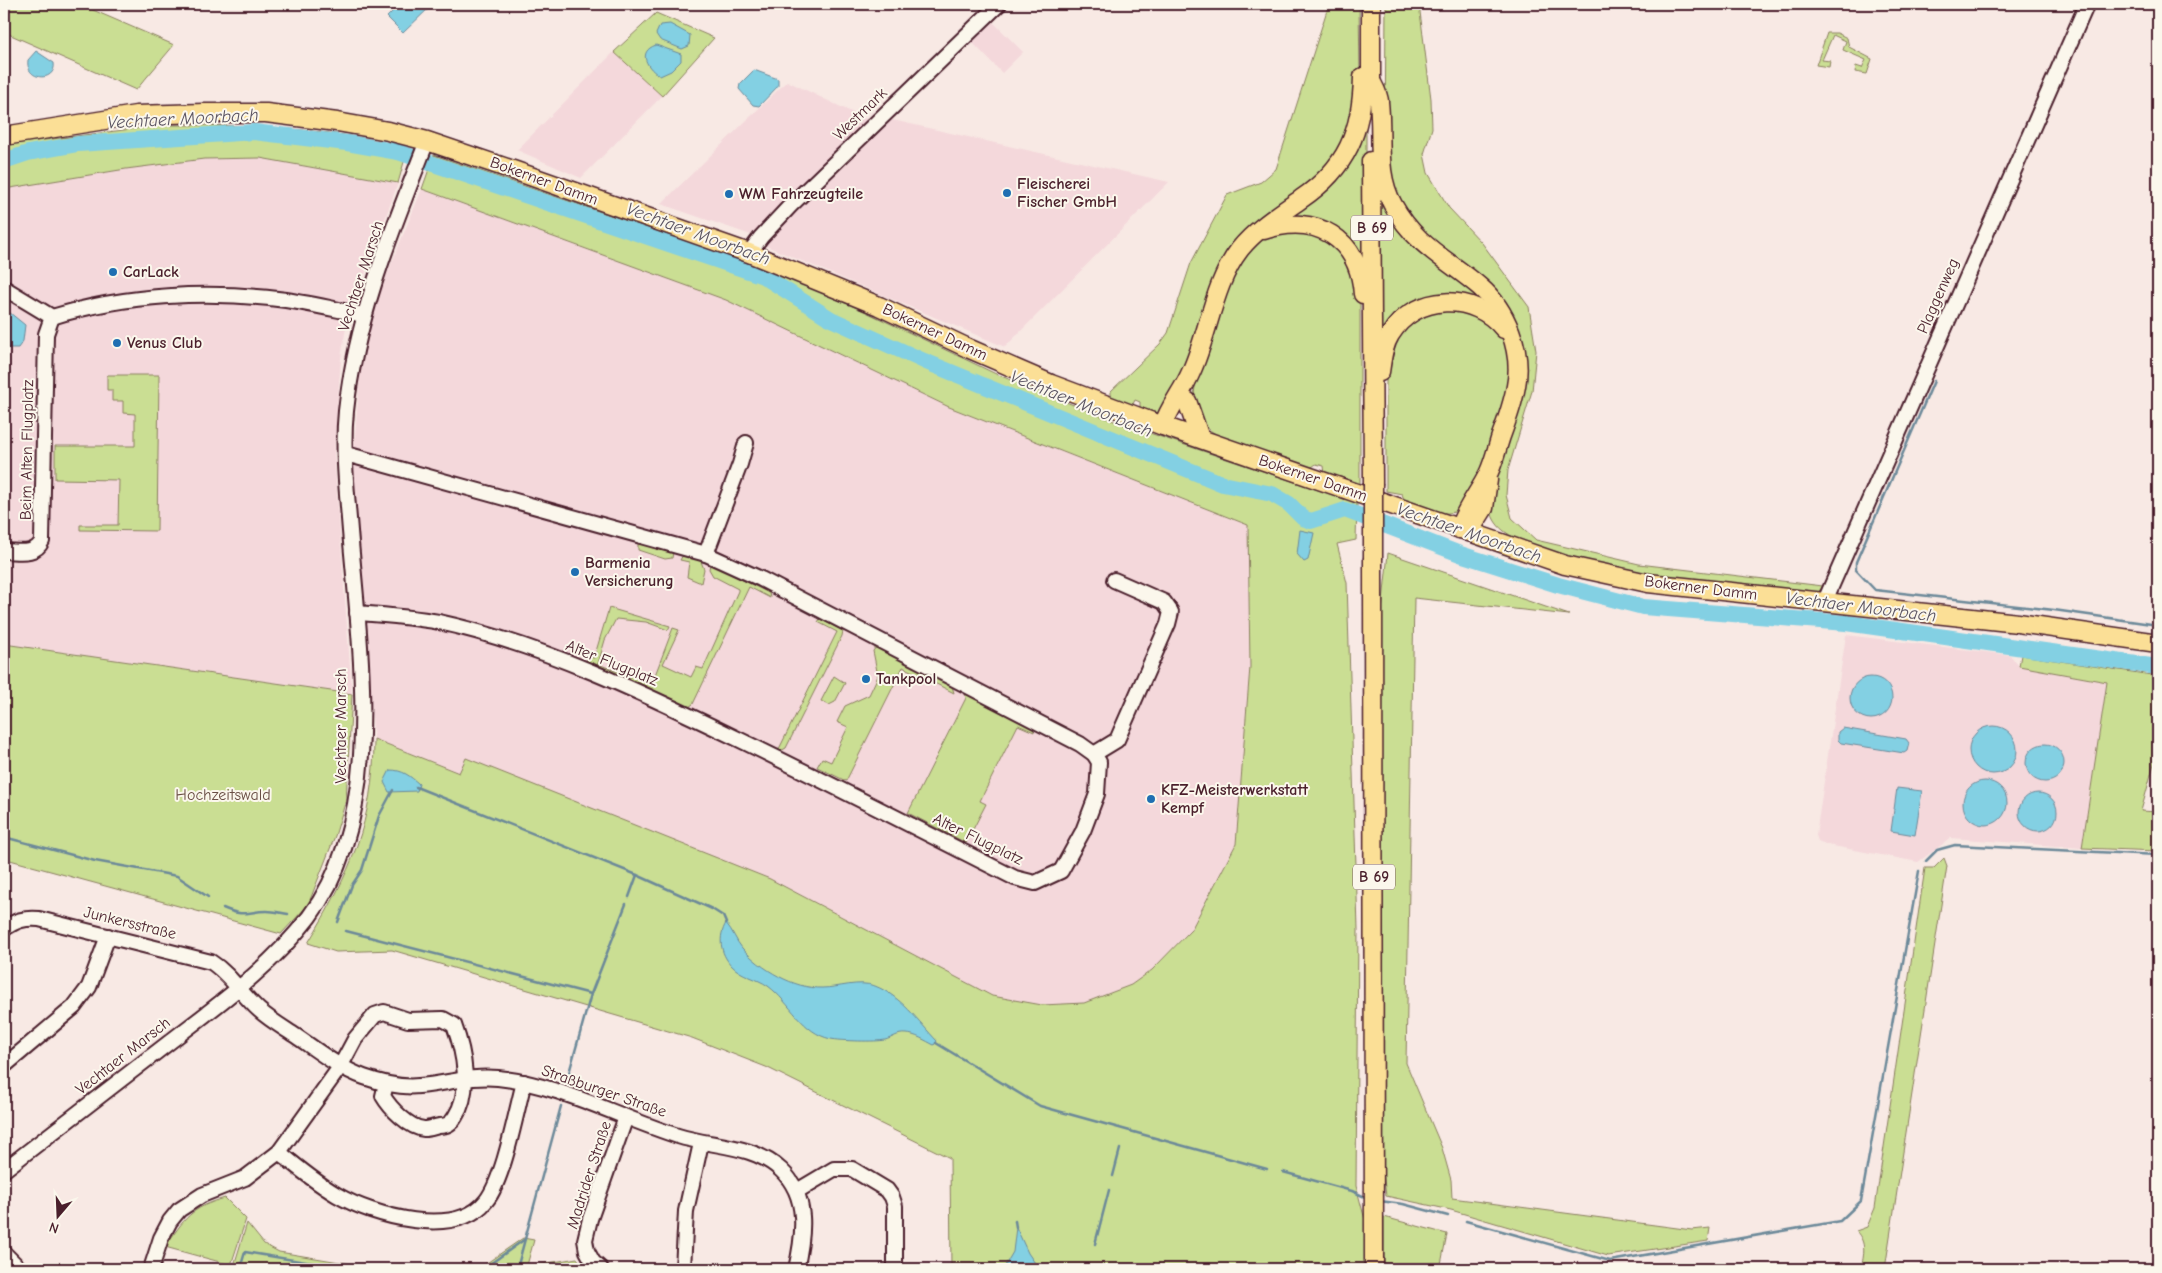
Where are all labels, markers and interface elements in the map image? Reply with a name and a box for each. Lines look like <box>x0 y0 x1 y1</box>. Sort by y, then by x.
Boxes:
street label: Westmark <box>829 84 891 144</box>
water label: Vechtaer Moorbach <box>107 105 259 133</box>
street label: Bokerner Damm <box>488 153 600 209</box>
place label: Fleischerei Fischer GmbH <box>1017 175 1117 211</box>
place label: WM Fahrzeugteile <box>739 185 863 203</box>
marker: Fleischerei Fischer GmbH <box>1001 187 1013 199</box>
marker: WM Fahrzeugteile <box>723 188 735 200</box>
water label: Vechtaer Moorbach <box>623 198 773 270</box>
road number: B 69 <box>1351 216 1393 240</box>
street label: Vechtaer Marsch <box>335 219 387 333</box>
street label: Plaggenweg <box>1913 256 1963 336</box>
place label: CarLack <box>123 263 179 281</box>
marker: CarLack <box>107 266 119 278</box>
street label: Bokerner Damm <box>880 300 990 364</box>
place label: Venus Club <box>127 334 202 352</box>
marker: Venus Club <box>111 337 123 349</box>
water label: Vechtaer Moorbach <box>1007 366 1155 442</box>
street label: Beim Alten Flugplatz <box>17 380 37 520</box>
street label: Bokerner Damm <box>1256 451 1370 505</box>
water label: Vechtaer Moorbach <box>1394 498 1544 568</box>
place label: Barmenia Versicherung <box>585 554 674 590</box>
marker: Barmenia Versicherung <box>569 566 581 578</box>
street label: Bokerner Damm <box>1644 572 1758 604</box>
water label: Vechtaer Moorbach <box>1785 587 1937 627</box>
street label: Alter Flugplatz <box>563 636 661 690</box>
street label: Vechtaer Marsch <box>332 669 350 783</box>
place label: Tankpool <box>876 670 936 688</box>
marker: Tankpool <box>860 673 872 685</box>
place label: KFZ-Meisterwerkstatt Kempf <box>1161 781 1309 817</box>
park label: Hochzeitswald <box>175 786 271 804</box>
marker: KFZ-Meisterwerkstatt Kempf <box>1145 793 1157 805</box>
street label: Alter Flugplatz <box>930 809 1026 869</box>
road number: B 69 <box>1353 864 1395 890</box>
street label: Junkersstraße <box>82 903 178 943</box>
street label: Vechtaer Marsch <box>72 1014 174 1098</box>
street label: Straßburger Straße <box>539 1061 669 1121</box>
street label: Madrider Straße <box>563 1119 615 1231</box>
north arrow <box>32 1190 82 1240</box>
text: N <box>47 1218 61 1237</box>

